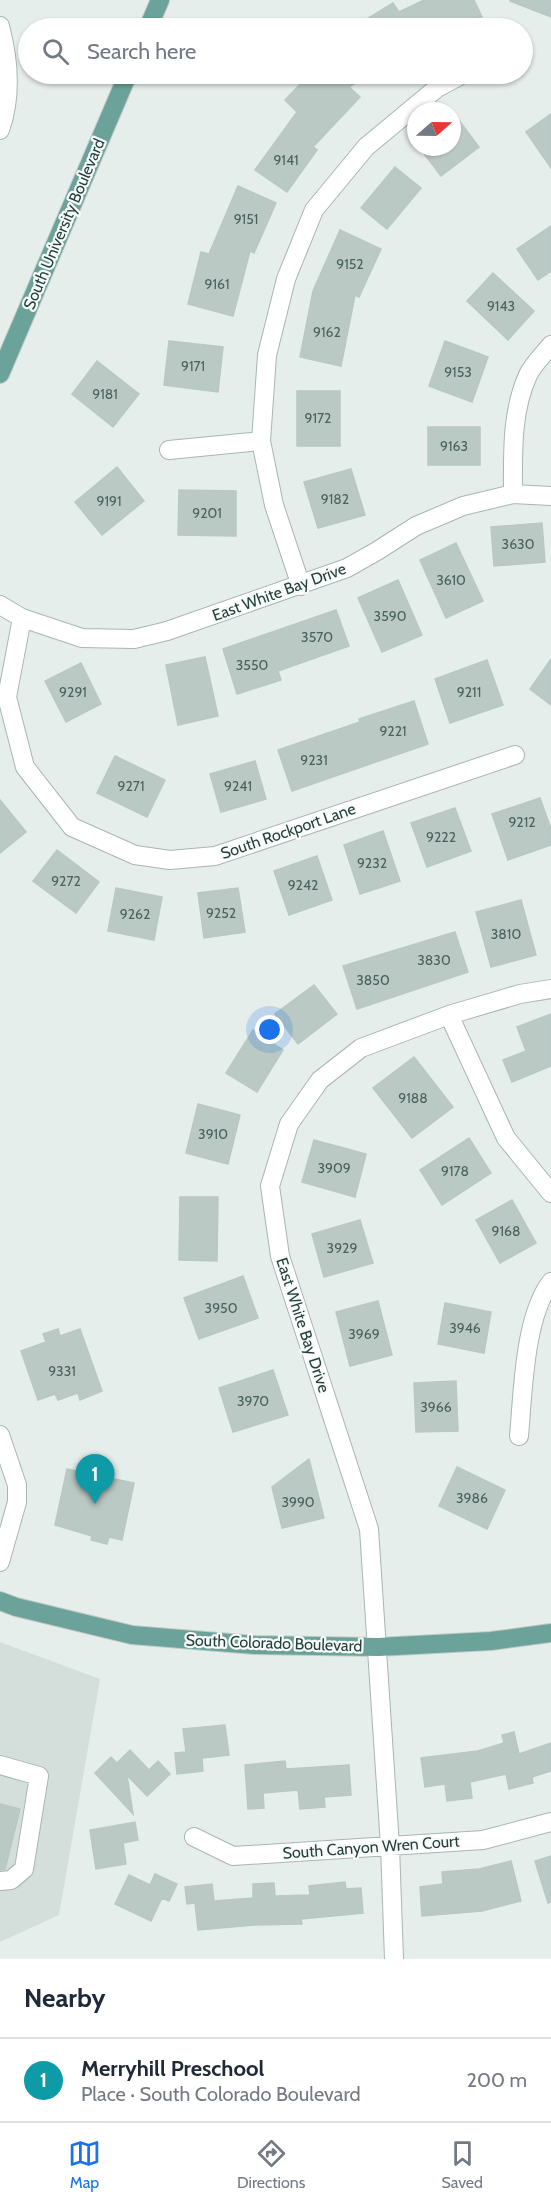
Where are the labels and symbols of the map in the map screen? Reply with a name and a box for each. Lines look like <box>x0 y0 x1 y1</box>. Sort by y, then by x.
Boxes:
north arrow <box>407 102 461 156</box>
street label: South University Boulevard <box>19 136 109 312</box>
house number: 9141 <box>273 151 299 169</box>
house number: 9151 <box>234 210 258 228</box>
house number: 9152 <box>336 255 364 273</box>
house number: 9161 <box>205 275 229 293</box>
house number: 9143 <box>487 297 515 315</box>
house number: 9162 <box>313 323 341 341</box>
house number: 9171 <box>181 357 205 375</box>
house number: 9153 <box>444 363 472 381</box>
house number: 9181 <box>92 385 118 403</box>
house number: 9172 <box>305 409 331 427</box>
house number: 9163 <box>440 437 468 455</box>
house number: 9182 <box>321 490 349 508</box>
house number: 9191 <box>96 492 122 510</box>
house number: 9201 <box>192 504 222 522</box>
house number: 3630 <box>502 535 535 553</box>
street label: East White Bay Drive <box>210 559 348 625</box>
house number: 3610 <box>436 571 466 589</box>
house number: 3590 <box>374 607 407 625</box>
house number: 3570 <box>301 628 333 646</box>
house number: 3550 <box>236 656 268 674</box>
house number: 9291 <box>59 683 87 701</box>
house number: 9211 <box>457 683 481 701</box>
house number: 9221 <box>379 722 407 740</box>
house number: 9231 <box>300 751 328 769</box>
house number: 9271 <box>118 777 144 795</box>
house number: 9241 <box>224 777 252 795</box>
street label: South Rockport Lane <box>218 799 358 863</box>
house number: 9212 <box>508 813 536 831</box>
house number: 9222 <box>426 828 456 846</box>
house number: 9232 <box>357 854 387 872</box>
house number: 9272 <box>51 872 81 890</box>
house number: 9242 <box>288 876 318 894</box>
house number: 9252 <box>206 904 236 922</box>
house number: 9262 <box>120 905 150 923</box>
house number: 3810 <box>491 925 521 943</box>
house number: 3830 <box>417 951 451 969</box>
house number: 3850 <box>356 971 390 989</box>
your location <box>255 1015 284 1044</box>
house number: 9188 <box>398 1089 428 1107</box>
house number: 3910 <box>198 1125 228 1143</box>
house number: 3909 <box>317 1159 351 1177</box>
house number: 9178 <box>441 1162 469 1180</box>
house number: 9168 <box>492 1222 520 1240</box>
house number: 3929 <box>327 1239 357 1257</box>
street label: East White Bay Drive <box>272 1255 334 1395</box>
house number: 3950 <box>205 1299 238 1317</box>
house number: 3946 <box>449 1319 481 1337</box>
house number: 3969 <box>348 1325 380 1343</box>
house number: 9331 <box>48 1362 76 1380</box>
house number: 3970 <box>237 1392 269 1410</box>
house number: 3966 <box>420 1398 452 1416</box>
pin: 1 <box>76 1454 115 1504</box>
house number: 3986 <box>456 1489 488 1507</box>
house number: 3990 <box>281 1493 315 1511</box>
street label: South Colorado Boulevard <box>185 1630 363 1656</box>
street label: South Canyon Wren Court <box>282 1831 461 1863</box>

